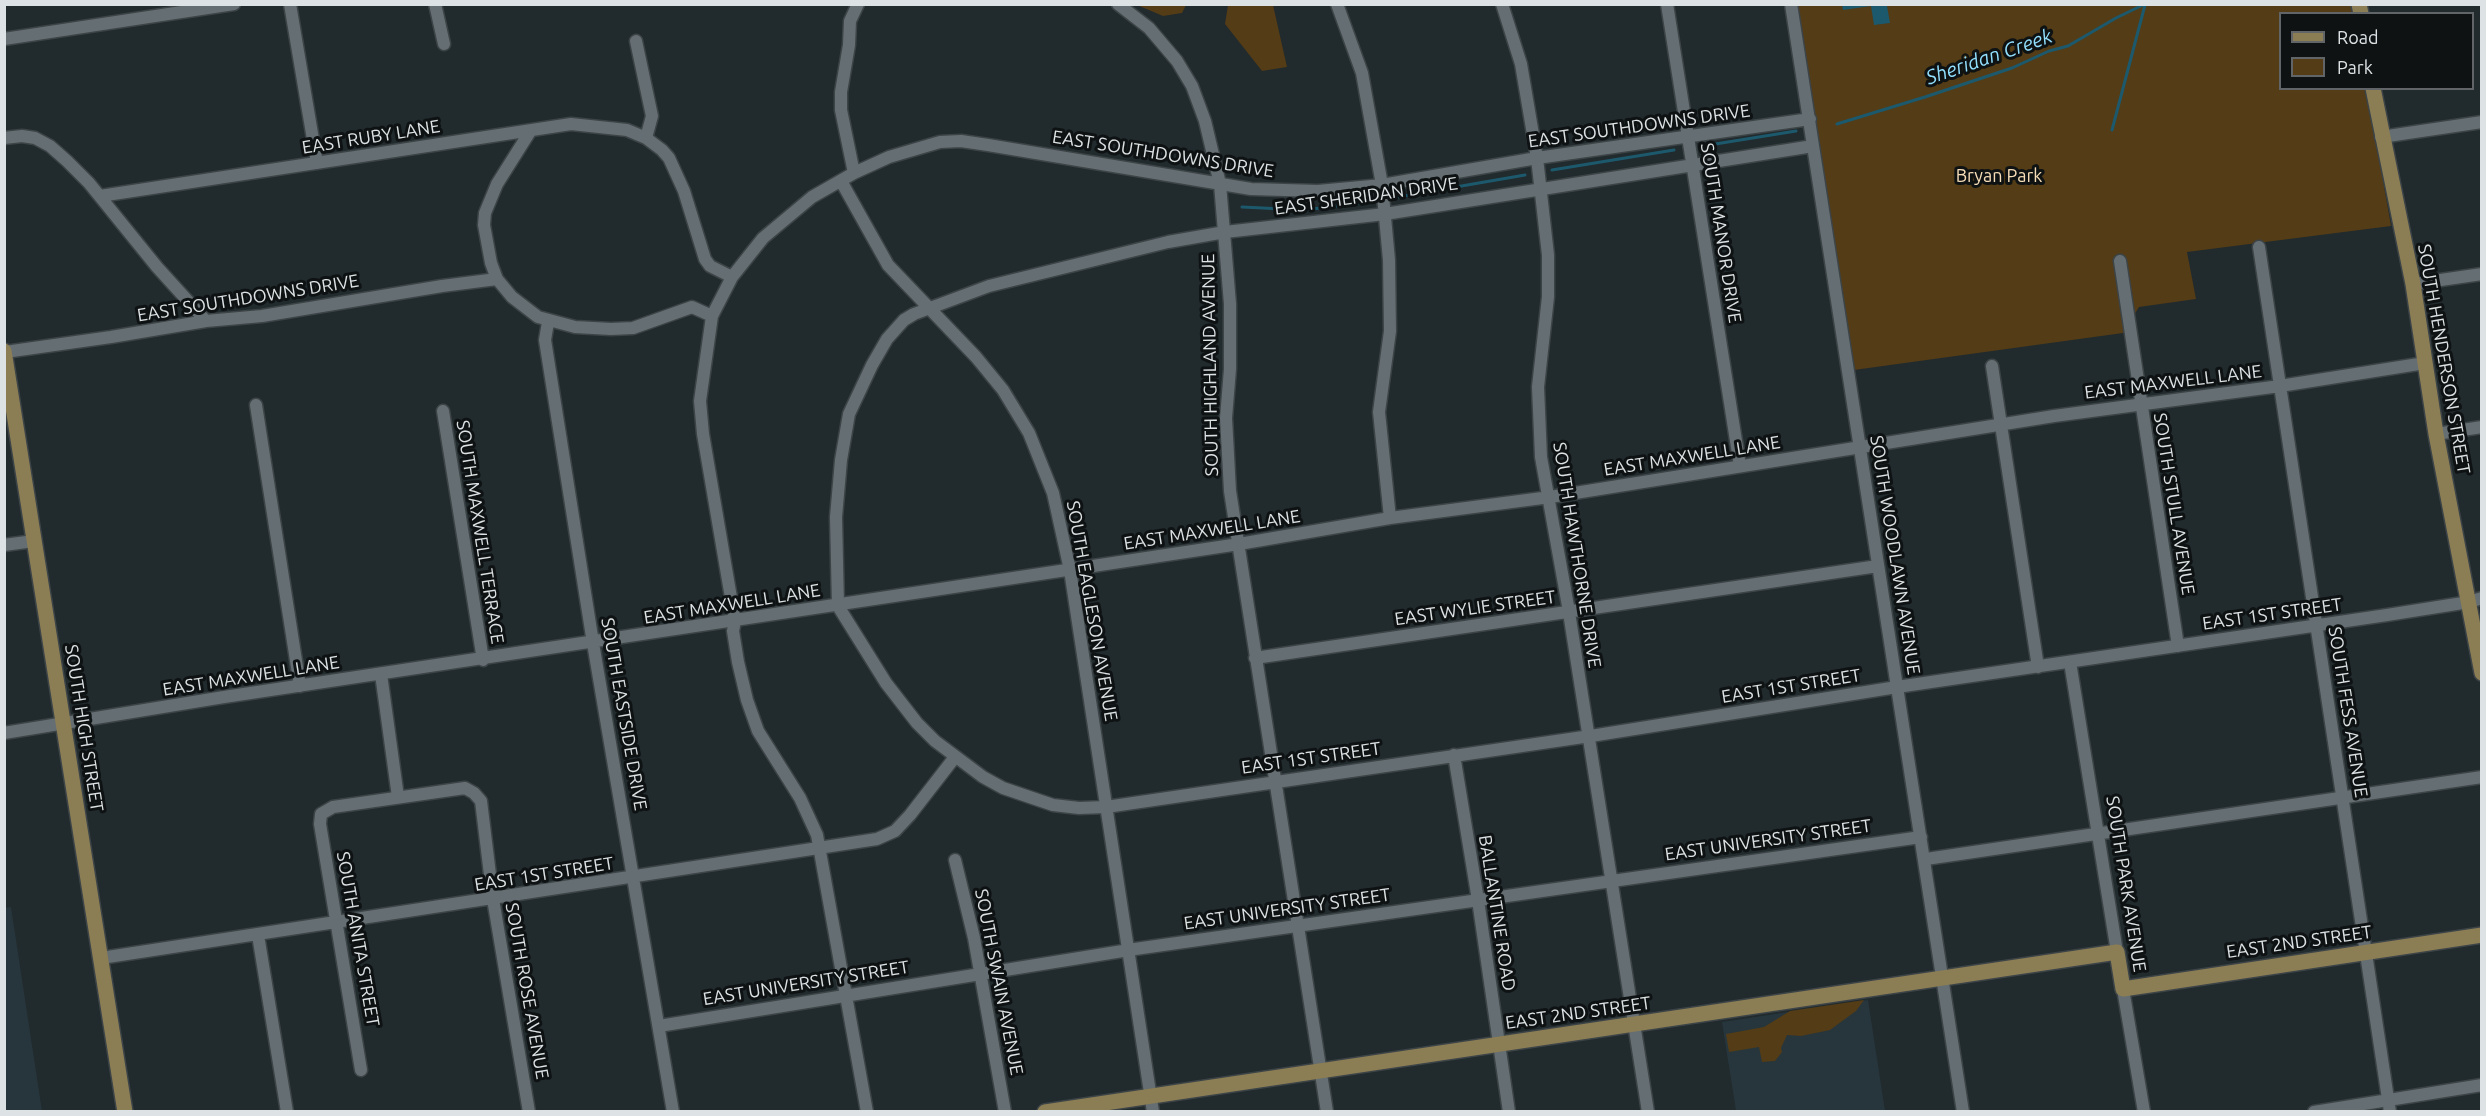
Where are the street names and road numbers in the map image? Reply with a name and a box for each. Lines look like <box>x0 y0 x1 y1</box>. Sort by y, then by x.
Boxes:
street label: EAST SOUTHDOWNS DRIVE <box>1527 100 1751 152</box>
street label: EAST RUBY LANE <box>300 115 442 159</box>
street label: EAST SOUTHDOWNS DRIVE <box>1051 126 1275 182</box>
street label: SOUTH MANOR DRIVE <box>1696 141 1746 325</box>
street label: EAST SHERIDAN DRIVE <box>1273 172 1459 220</box>
street label: SOUTH HENDERSON STREET <box>2413 242 2475 476</box>
street label: SOUTH HIGHLAND AVENUE <box>1197 254 1223 476</box>
street label: EAST SOUTHDOWNS DRIVE <box>136 270 360 326</box>
street label: EAST MAXWELL LANE <box>2083 360 2263 404</box>
street label: SOUTH STULL AVENUE <box>2149 411 2199 597</box>
street label: SOUTH MAXWELL TERRACE <box>452 419 508 645</box>
street label: EAST MAXWELL LANE <box>1602 431 1782 481</box>
street label: SOUTH WOODLAWN AVENUE <box>1865 434 1925 676</box>
street label: SOUTH HAWTHORNE DRIVE <box>1548 441 1606 669</box>
street label: SOUTH EAGLESON AVENUE <box>1062 499 1122 723</box>
street label: EAST MAXWELL LANE <box>1122 505 1302 555</box>
street label: EAST MAXWELL LANE <box>642 579 822 629</box>
street label: EAST WYLIE STREET <box>1393 586 1557 630</box>
street label: EAST 1ST STREET <box>2201 594 2343 634</box>
street label: SOUTH EASTSIDE DRIVE <box>596 616 652 812</box>
street label: SOUTH FESS AVENUE <box>2324 625 2372 799</box>
street label: SOUTH HIGH STREET <box>60 643 108 813</box>
street label: EAST MAXWELL LANE <box>161 651 341 701</box>
street label: EAST 1ST STREET <box>1720 664 1862 708</box>
street label: EAST 1ST STREET <box>1240 738 1382 778</box>
street label: SOUTH PARK AVENUE <box>2101 794 2151 974</box>
street label: EAST UNIVERSITY STREET <box>1663 815 1873 865</box>
street label: BALLANTINE ROAD <box>1474 833 1520 993</box>
street label: SOUTH ANITA STREET <box>332 850 384 1028</box>
street label: EAST 1ST STREET <box>473 852 615 896</box>
street label: EAST UNIVERSITY STREET <box>1182 884 1392 934</box>
street label: SOUTH SWAIN AVENUE <box>970 887 1028 1077</box>
street label: SOUTH ROSE AVENUE <box>501 901 553 1081</box>
street label: EAST 2ND STREET <box>2225 921 2373 963</box>
street label: EAST UNIVERSITY STREET <box>701 956 911 1010</box>
street label: EAST 2ND STREET <box>1504 992 1652 1034</box>

